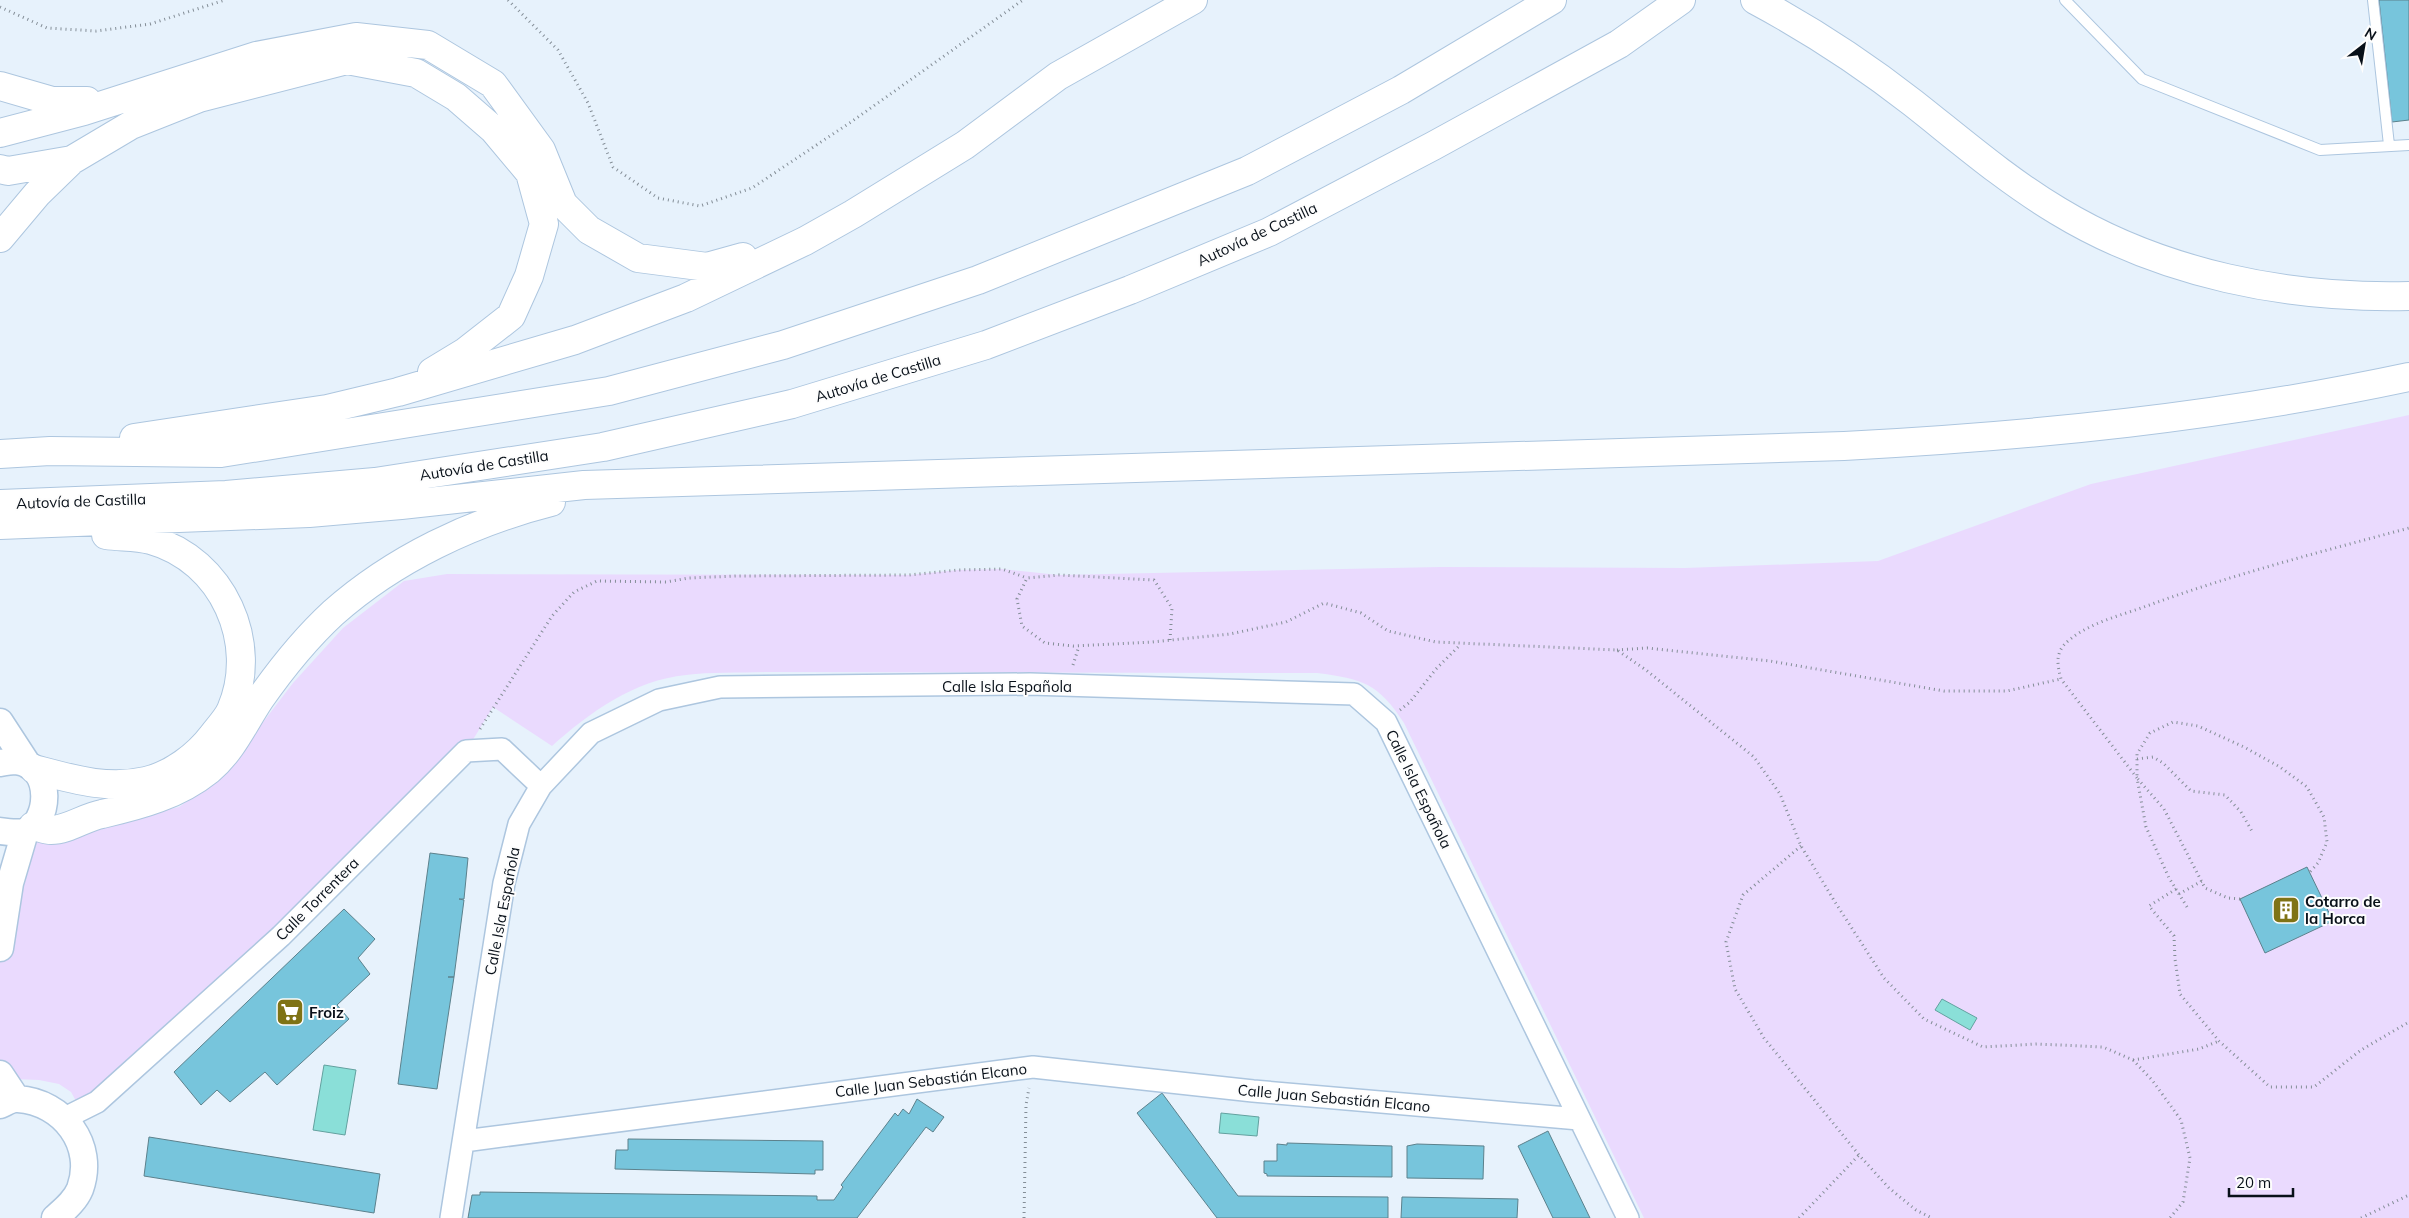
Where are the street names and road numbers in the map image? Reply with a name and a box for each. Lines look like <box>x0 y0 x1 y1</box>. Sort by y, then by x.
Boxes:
street label: Autovía de Castilla <box>1194 198 1320 270</box>
street label: Autovía de Castilla <box>813 350 943 406</box>
street label: Autovía de Castilla <box>418 445 550 485</box>
street label: Autovía de Castilla <box>16 489 146 513</box>
street label: Calle Isla Española <box>942 677 1072 696</box>
street label: Calle Isla Española <box>1382 726 1456 852</box>
street label: Calle Isla Española <box>480 845 524 977</box>
street label: Calle Torrentera <box>271 853 363 945</box>
street label: Calle Juan Sebastián Elcano <box>834 1059 1028 1101</box>
street label: Calle Juan Sebastián Elcano <box>1237 1080 1431 1116</box>

